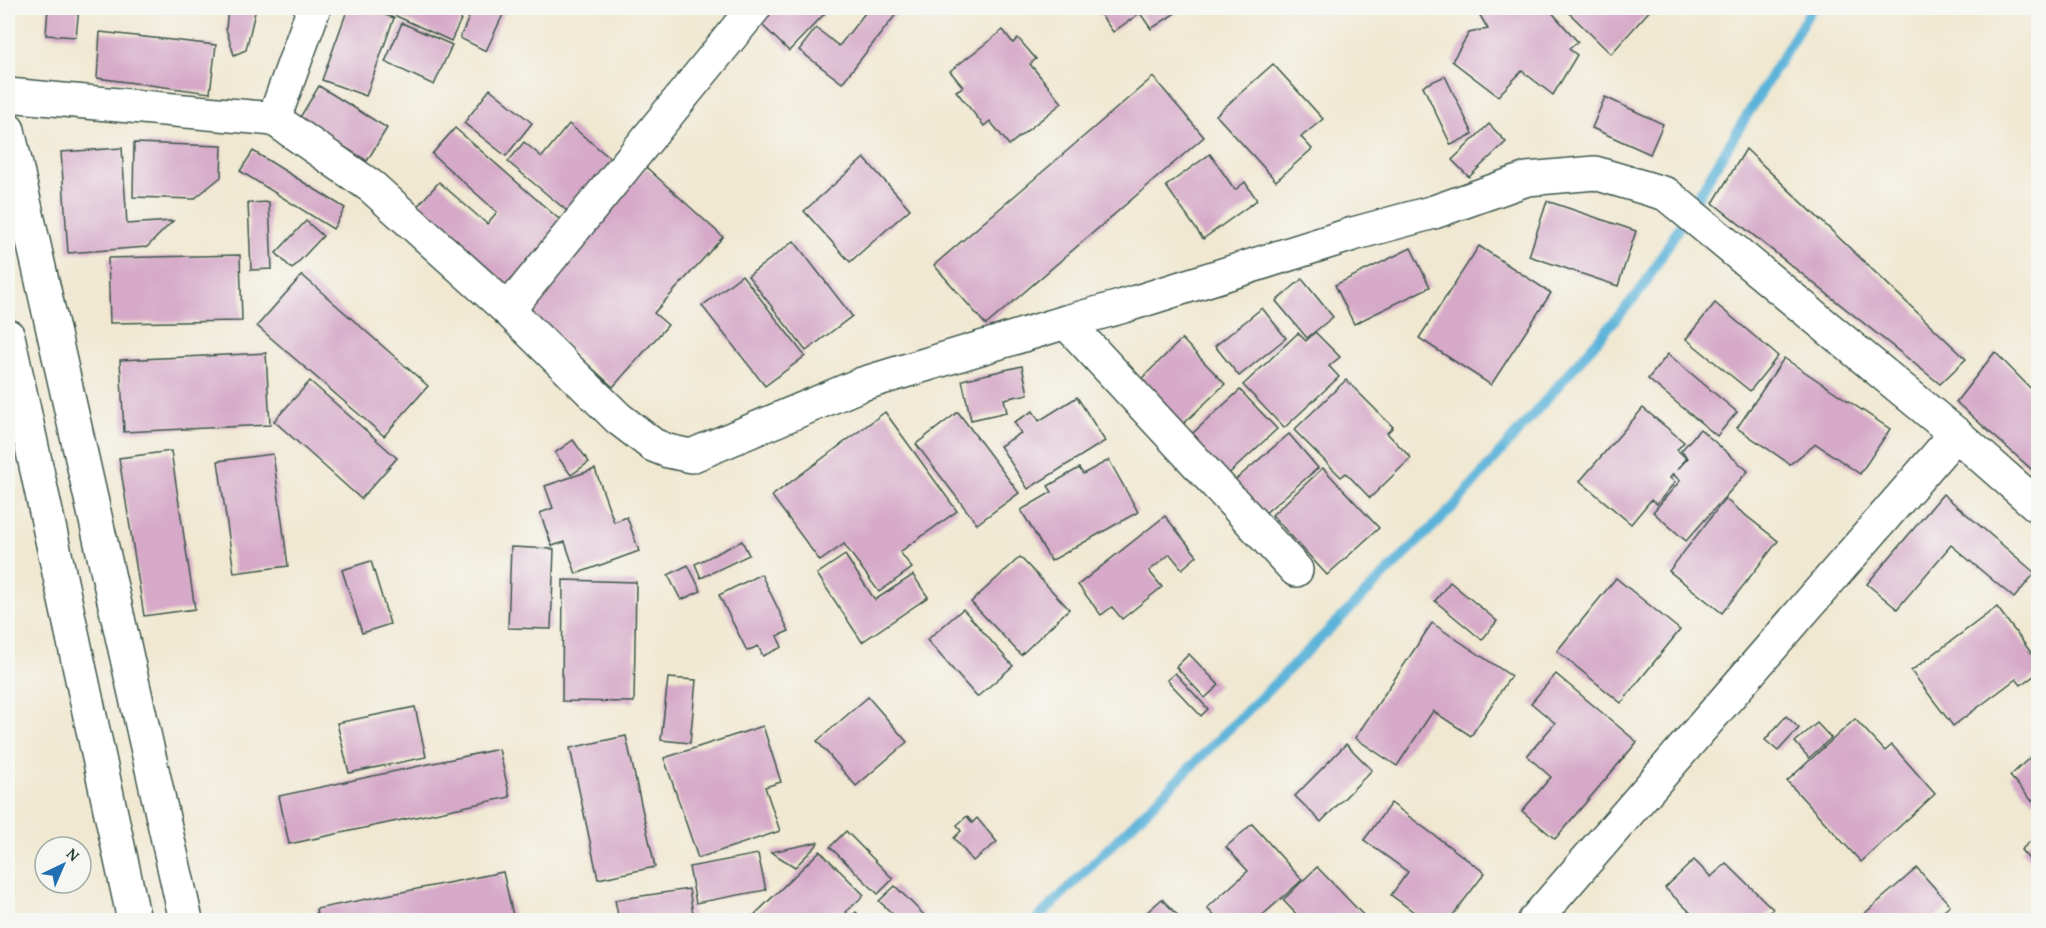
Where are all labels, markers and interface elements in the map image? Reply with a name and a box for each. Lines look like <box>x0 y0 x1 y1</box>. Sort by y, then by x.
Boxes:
north arrow <box>33 835 93 895</box>
text: N <box>61 842 86 867</box>

